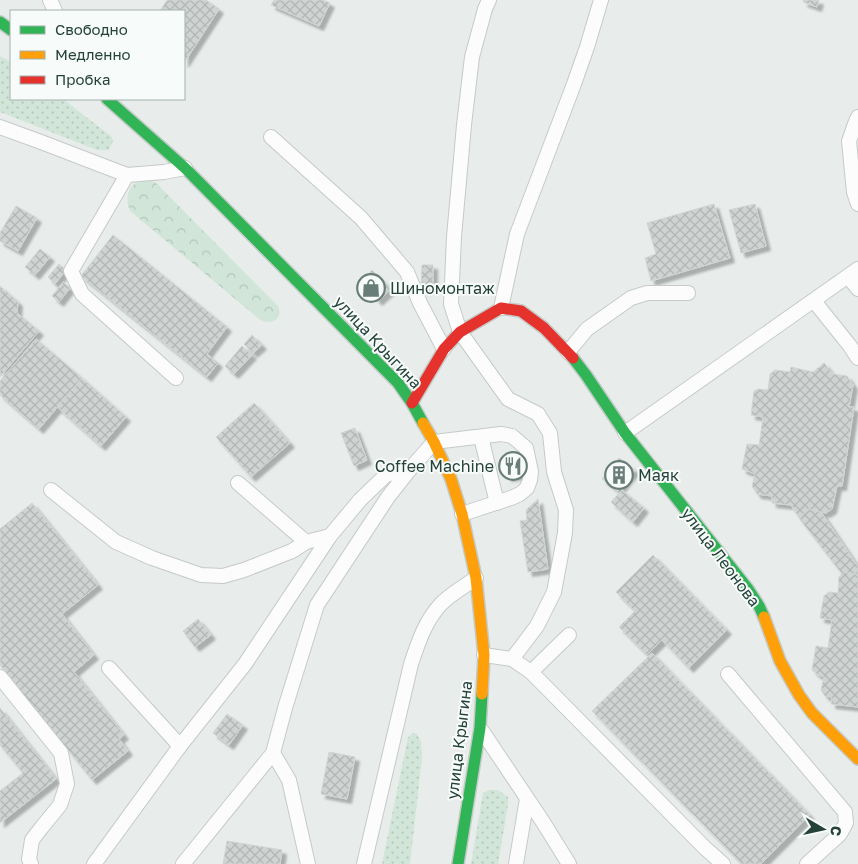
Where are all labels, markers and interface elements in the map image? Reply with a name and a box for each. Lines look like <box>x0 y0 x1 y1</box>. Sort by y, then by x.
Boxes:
legend <box>10 10 185 100</box>
text: Свободно <box>55 20 128 38</box>
text: Медленно <box>55 45 131 63</box>
text: Пробка <box>55 70 110 88</box>
shop icon: Шиномонтаж <box>356 273 386 303</box>
place label: Шиномонтаж <box>390 278 495 298</box>
street label: улица Крыгина <box>330 291 426 393</box>
restaurant icon: Coffee Machine <box>498 451 528 481</box>
place label: Coffee Machine <box>375 456 494 476</box>
building icon: Маяк <box>604 460 634 490</box>
place label: Маяк <box>638 465 679 485</box>
street label: улица Леонова <box>677 504 765 610</box>
street label: улица Крыгина <box>442 679 476 801</box>
north arrow <box>798 804 848 854</box>
text: С <box>827 825 846 837</box>

